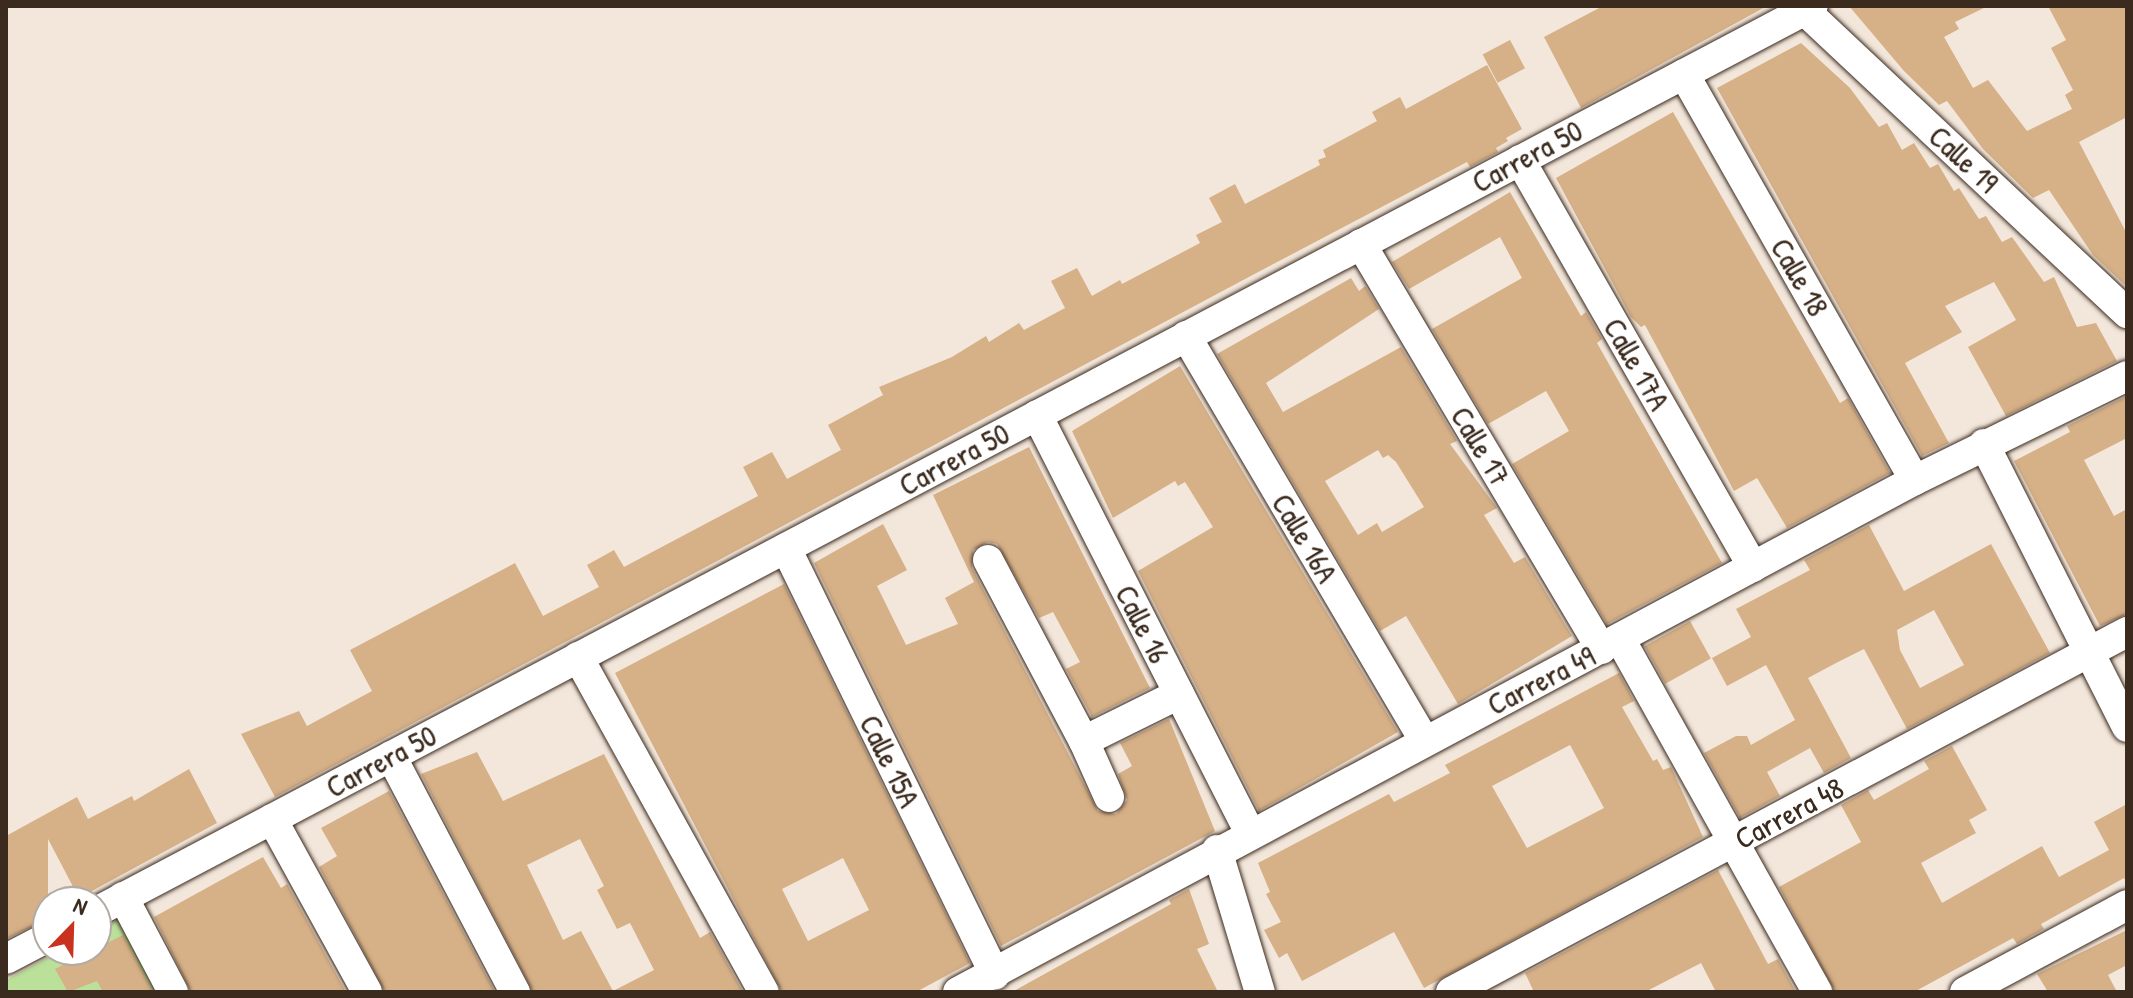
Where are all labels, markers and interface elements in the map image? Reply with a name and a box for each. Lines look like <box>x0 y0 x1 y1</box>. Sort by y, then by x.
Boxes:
street label: Carrera 50 <box>1466 112 1588 200</box>
street label: Calle 19 <box>1922 118 2006 200</box>
street label: Calle 18 <box>1763 232 1837 322</box>
street label: Calle 17A <box>1596 312 1678 416</box>
street label: Calle 17 <box>1443 400 1519 492</box>
street label: Carrera 50 <box>893 415 1015 503</box>
street label: Calle 16A <box>1264 487 1346 589</box>
street label: Calle 16 <box>1108 579 1178 669</box>
street label: Carrera 49 <box>1481 638 1601 722</box>
street label: Calle 15A <box>852 709 928 813</box>
street label: Carrera 50 <box>320 717 442 805</box>
street label: Carrera 48 <box>1729 769 1849 857</box>
north arrow <box>32 886 112 966</box>
text: N <box>69 890 92 922</box>

